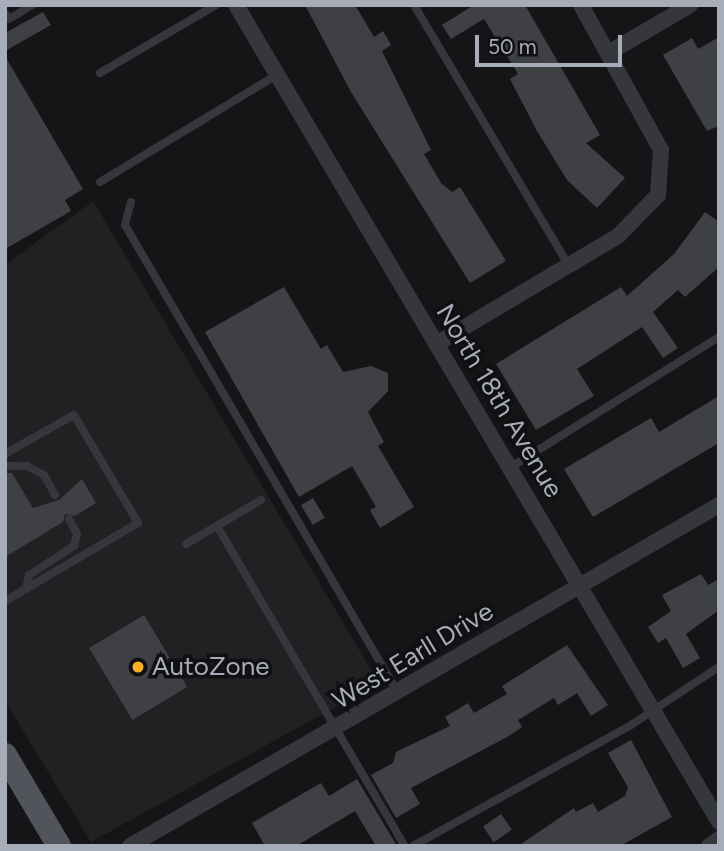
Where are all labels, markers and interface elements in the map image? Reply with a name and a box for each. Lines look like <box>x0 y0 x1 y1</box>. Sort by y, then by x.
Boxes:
scale bar <box>479 21 626 65</box>
text: 50 m <box>488 34 537 59</box>
street label: North 18th Avenue <box>429 299 569 503</box>
street label: West Earll Drive <box>327 596 499 716</box>
place label: AutoZone <box>152 651 269 683</box>
marker: AutoZone <box>130 659 146 675</box>

